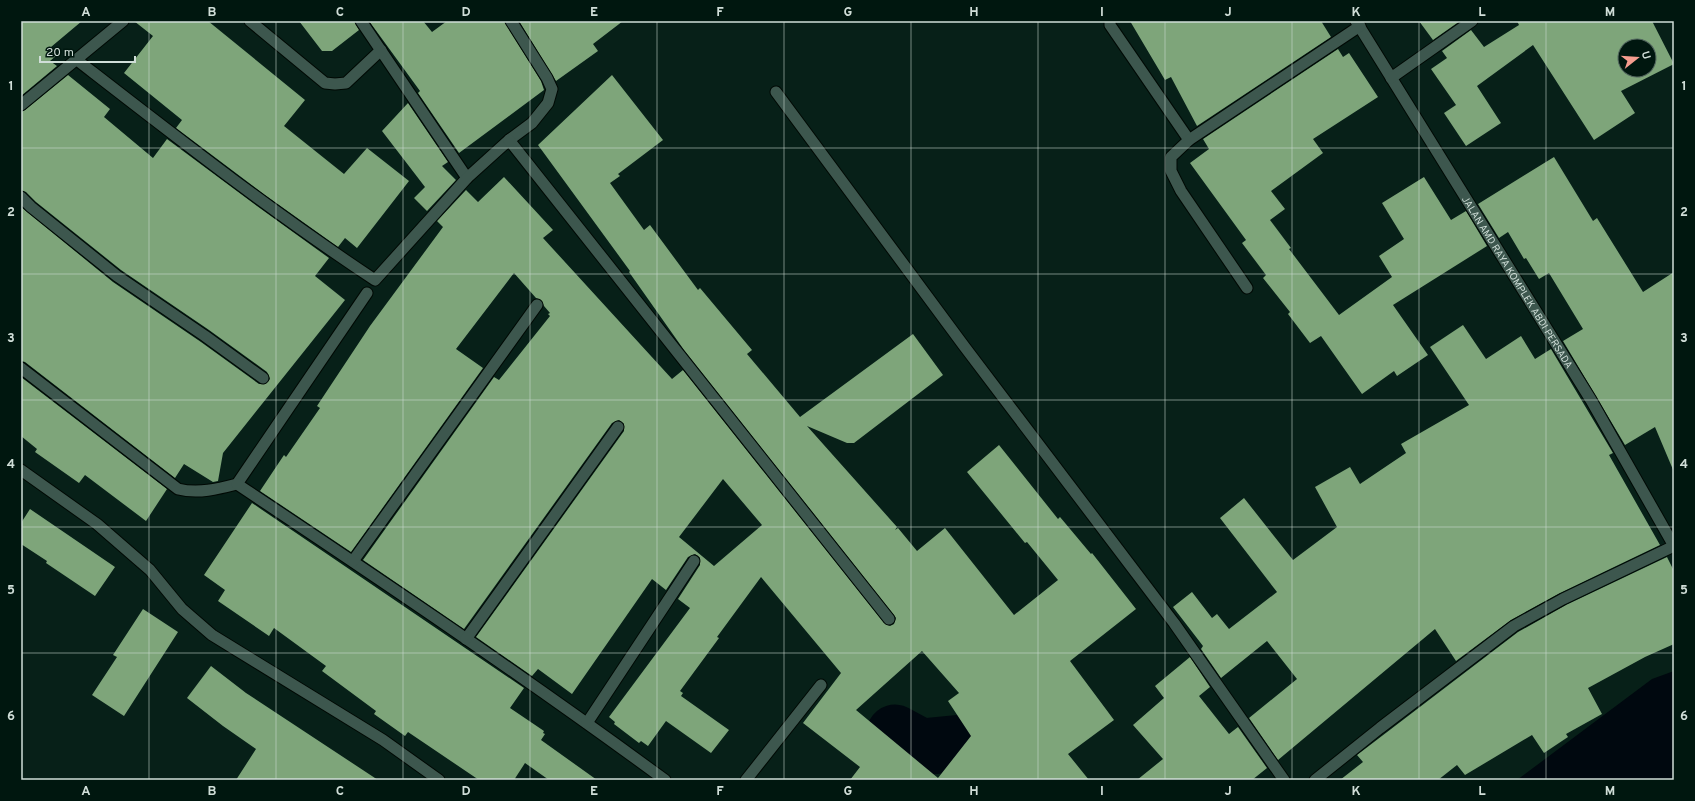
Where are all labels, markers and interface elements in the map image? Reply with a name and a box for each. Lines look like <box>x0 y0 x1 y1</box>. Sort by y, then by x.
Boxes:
text: A <box>81 5 91 21</box>
text: B <box>208 5 217 21</box>
text: C <box>336 5 344 21</box>
text: D <box>461 5 471 21</box>
text: E <box>590 5 598 21</box>
text: F <box>716 5 724 21</box>
text: G <box>844 5 853 21</box>
text: H <box>969 5 979 21</box>
text: I <box>1100 5 1104 21</box>
text: J <box>1224 5 1232 21</box>
text: K <box>1351 5 1361 21</box>
text: L <box>1478 5 1486 21</box>
text: M <box>1605 5 1615 21</box>
scale bar <box>40 38 135 64</box>
north arrow <box>1617 38 1657 78</box>
text: 20 m <box>46 45 74 61</box>
text: U <box>1638 50 1653 61</box>
text: 1 <box>8 79 14 95</box>
text: 1 <box>1681 79 1687 95</box>
street label: JALAN AMD RAYA KOMPLEK ABDI PERSADA <box>1458 194 1575 372</box>
text: 2 <box>7 205 15 221</box>
text: 2 <box>1680 205 1688 221</box>
text: 3 <box>7 331 15 347</box>
text: 3 <box>1680 331 1688 347</box>
text: 4 <box>7 457 15 473</box>
text: 4 <box>1680 457 1688 473</box>
text: 5 <box>7 583 15 599</box>
text: 5 <box>1680 583 1688 599</box>
text: 6 <box>7 709 15 725</box>
text: 6 <box>1680 709 1688 725</box>
text: A <box>81 784 91 800</box>
text: B <box>208 784 217 800</box>
text: C <box>336 784 344 800</box>
text: D <box>461 784 471 800</box>
text: E <box>590 784 598 800</box>
text: F <box>716 784 724 800</box>
text: G <box>844 784 853 800</box>
text: H <box>969 784 979 800</box>
text: I <box>1100 784 1104 800</box>
text: J <box>1224 784 1232 800</box>
text: K <box>1351 784 1361 800</box>
text: L <box>1478 784 1486 800</box>
text: M <box>1605 784 1615 800</box>

